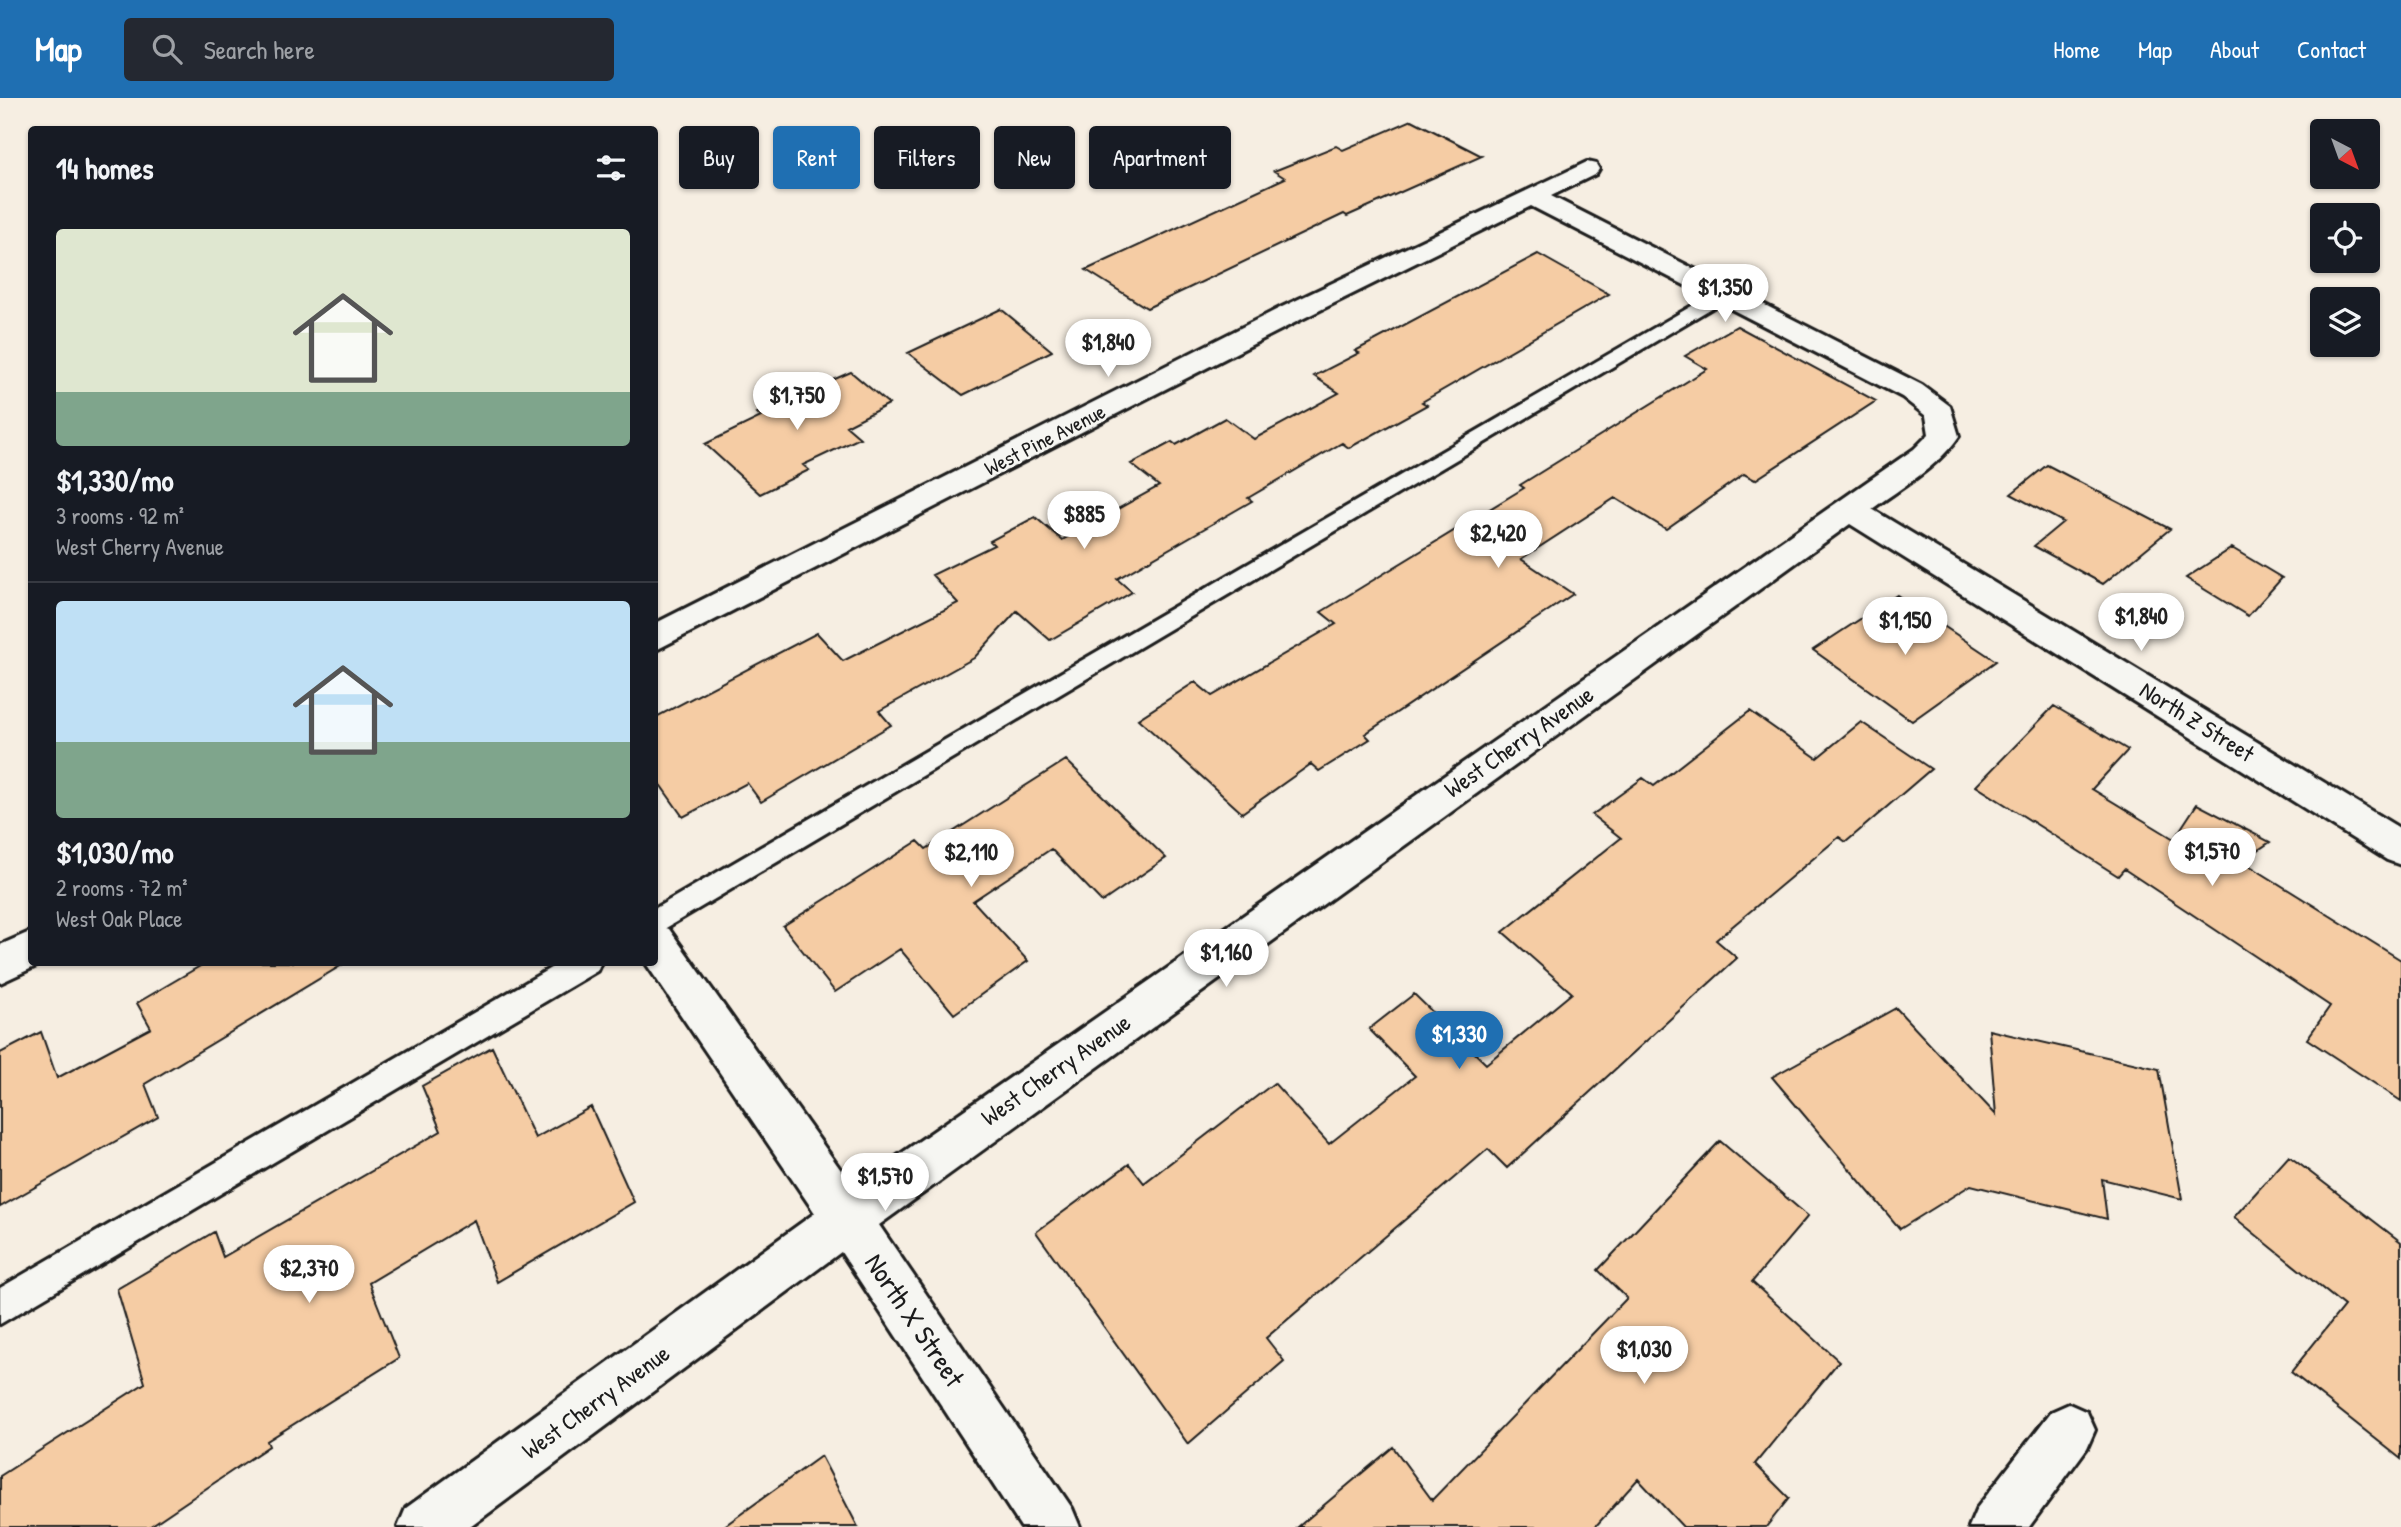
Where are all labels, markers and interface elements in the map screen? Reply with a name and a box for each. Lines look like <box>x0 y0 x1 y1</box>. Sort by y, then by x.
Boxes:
search box <box>124 18 614 81</box>
text: Map <box>35 27 82 71</box>
icon: search <box>148 30 186 68</box>
text: Search here <box>204 32 315 67</box>
text: Home <box>2053 33 2100 65</box>
text: Map <box>2138 33 2172 65</box>
text: About <box>2210 33 2259 65</box>
text: Contact <box>2297 33 2366 65</box>
north arrow <box>2310 119 2380 189</box>
map controls <box>2310 119 2380 357</box>
chip: Buy <box>679 126 759 189</box>
chip: Rent <box>773 126 860 189</box>
chip: Filters <box>874 126 980 189</box>
chip: New <box>994 126 1075 189</box>
chip: Apartment <box>1089 126 1231 189</box>
text: 14 homes <box>56 148 154 188</box>
icon: filters <box>592 149 630 187</box>
button: locate <box>2310 203 2380 273</box>
pin: $1,350 <box>1668 264 1782 324</box>
text: $1,350 <box>1698 271 1753 302</box>
icon: home <box>280 275 406 401</box>
button: layers <box>2310 287 2380 357</box>
pin: $1,840 <box>1051 320 1165 379</box>
text: $1,840 <box>1081 326 1135 357</box>
pin: $1,750 <box>740 372 854 432</box>
text: $1,750 <box>769 379 825 410</box>
street label: West Pine Avenue <box>979 397 1110 482</box>
text: $1,330/mo <box>56 460 174 500</box>
pin: $885 <box>1043 491 1125 551</box>
text: $885 <box>1063 498 1105 529</box>
text: 3 rooms · 92 m² <box>56 500 184 531</box>
pin: $2,420 <box>1441 510 1555 570</box>
text: $2,420 <box>1470 517 1526 548</box>
text: West Cherry Avenue <box>56 531 224 562</box>
pin: $1,840 <box>2084 594 2198 653</box>
pin: $1,150 <box>1848 598 1962 657</box>
text: $1,840 <box>2114 600 2168 631</box>
text: $1,150 <box>1878 604 1932 635</box>
icon: home <box>280 647 406 773</box>
street label: North Z Street <box>2134 673 2261 769</box>
street label: West Cherry Avenue <box>1438 678 1600 805</box>
pin: $1,570 <box>2155 828 2269 888</box>
pin: $2,110 <box>914 830 1028 889</box>
text: $1,030/mo <box>56 832 174 872</box>
text: $1,570 <box>2184 835 2240 866</box>
text: $2,110 <box>944 836 998 867</box>
text: 2 rooms · 72 m² <box>56 872 188 903</box>
text: West Oak Place <box>56 903 182 934</box>
pin: $1,160 <box>1169 930 1283 989</box>
text: $1,160 <box>1200 936 1252 967</box>
street label: West Cherry Avenue <box>975 1006 1137 1133</box>
pin: $1,330 <box>1402 1012 1516 1071</box>
text: $1,330 <box>1431 1018 1487 1049</box>
pin: $1,570 <box>828 1154 942 1213</box>
text: $1,570 <box>857 1160 913 1191</box>
pin: $2,370 <box>252 1246 366 1305</box>
street label: North X Street <box>856 1246 974 1394</box>
text: $2,370 <box>279 1252 339 1283</box>
pin: $1,030 <box>1587 1326 1701 1386</box>
text: $1,030 <box>1616 1333 1672 1364</box>
street label: West Cherry Avenue <box>515 1337 676 1466</box>

